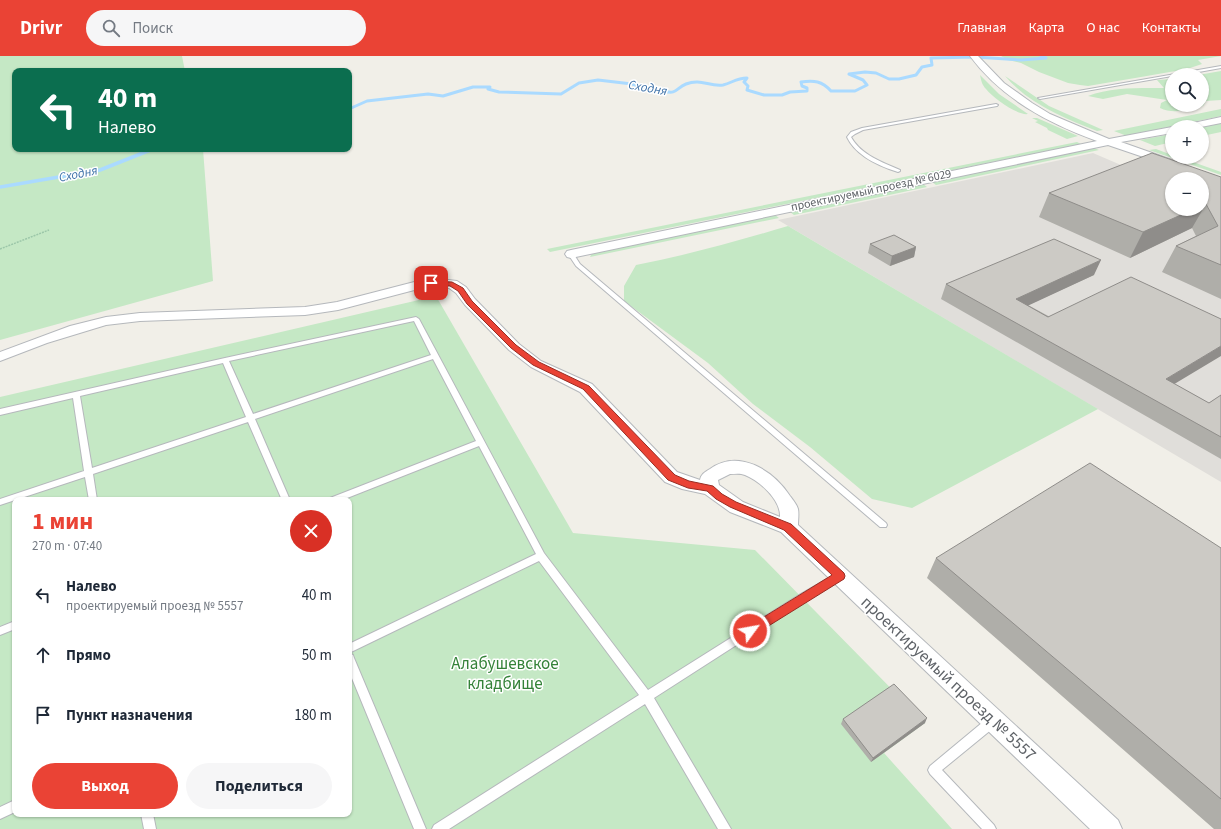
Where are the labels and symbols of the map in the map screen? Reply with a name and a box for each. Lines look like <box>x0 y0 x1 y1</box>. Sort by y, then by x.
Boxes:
water label: Сходня <box>627 76 669 100</box>
water label: Сходня <box>57 161 99 187</box>
street label: проектируемый проезд № 6029 <box>789 165 953 216</box>
pin <box>414 266 448 300</box>
street label: проектируемый проезд № 5557 <box>855 591 1041 767</box>
position arrow <box>729 610 771 652</box>
park label: Алабушевское кладбище <box>451 652 559 696</box>

